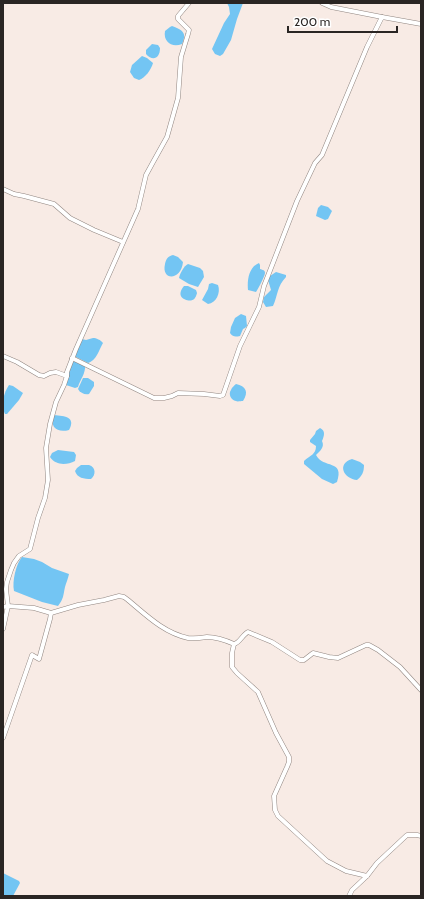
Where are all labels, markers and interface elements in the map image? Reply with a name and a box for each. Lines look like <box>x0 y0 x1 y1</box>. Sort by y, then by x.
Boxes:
scale bar <box>288 8 397 34</box>
text: 200 m <box>294 14 330 29</box>

